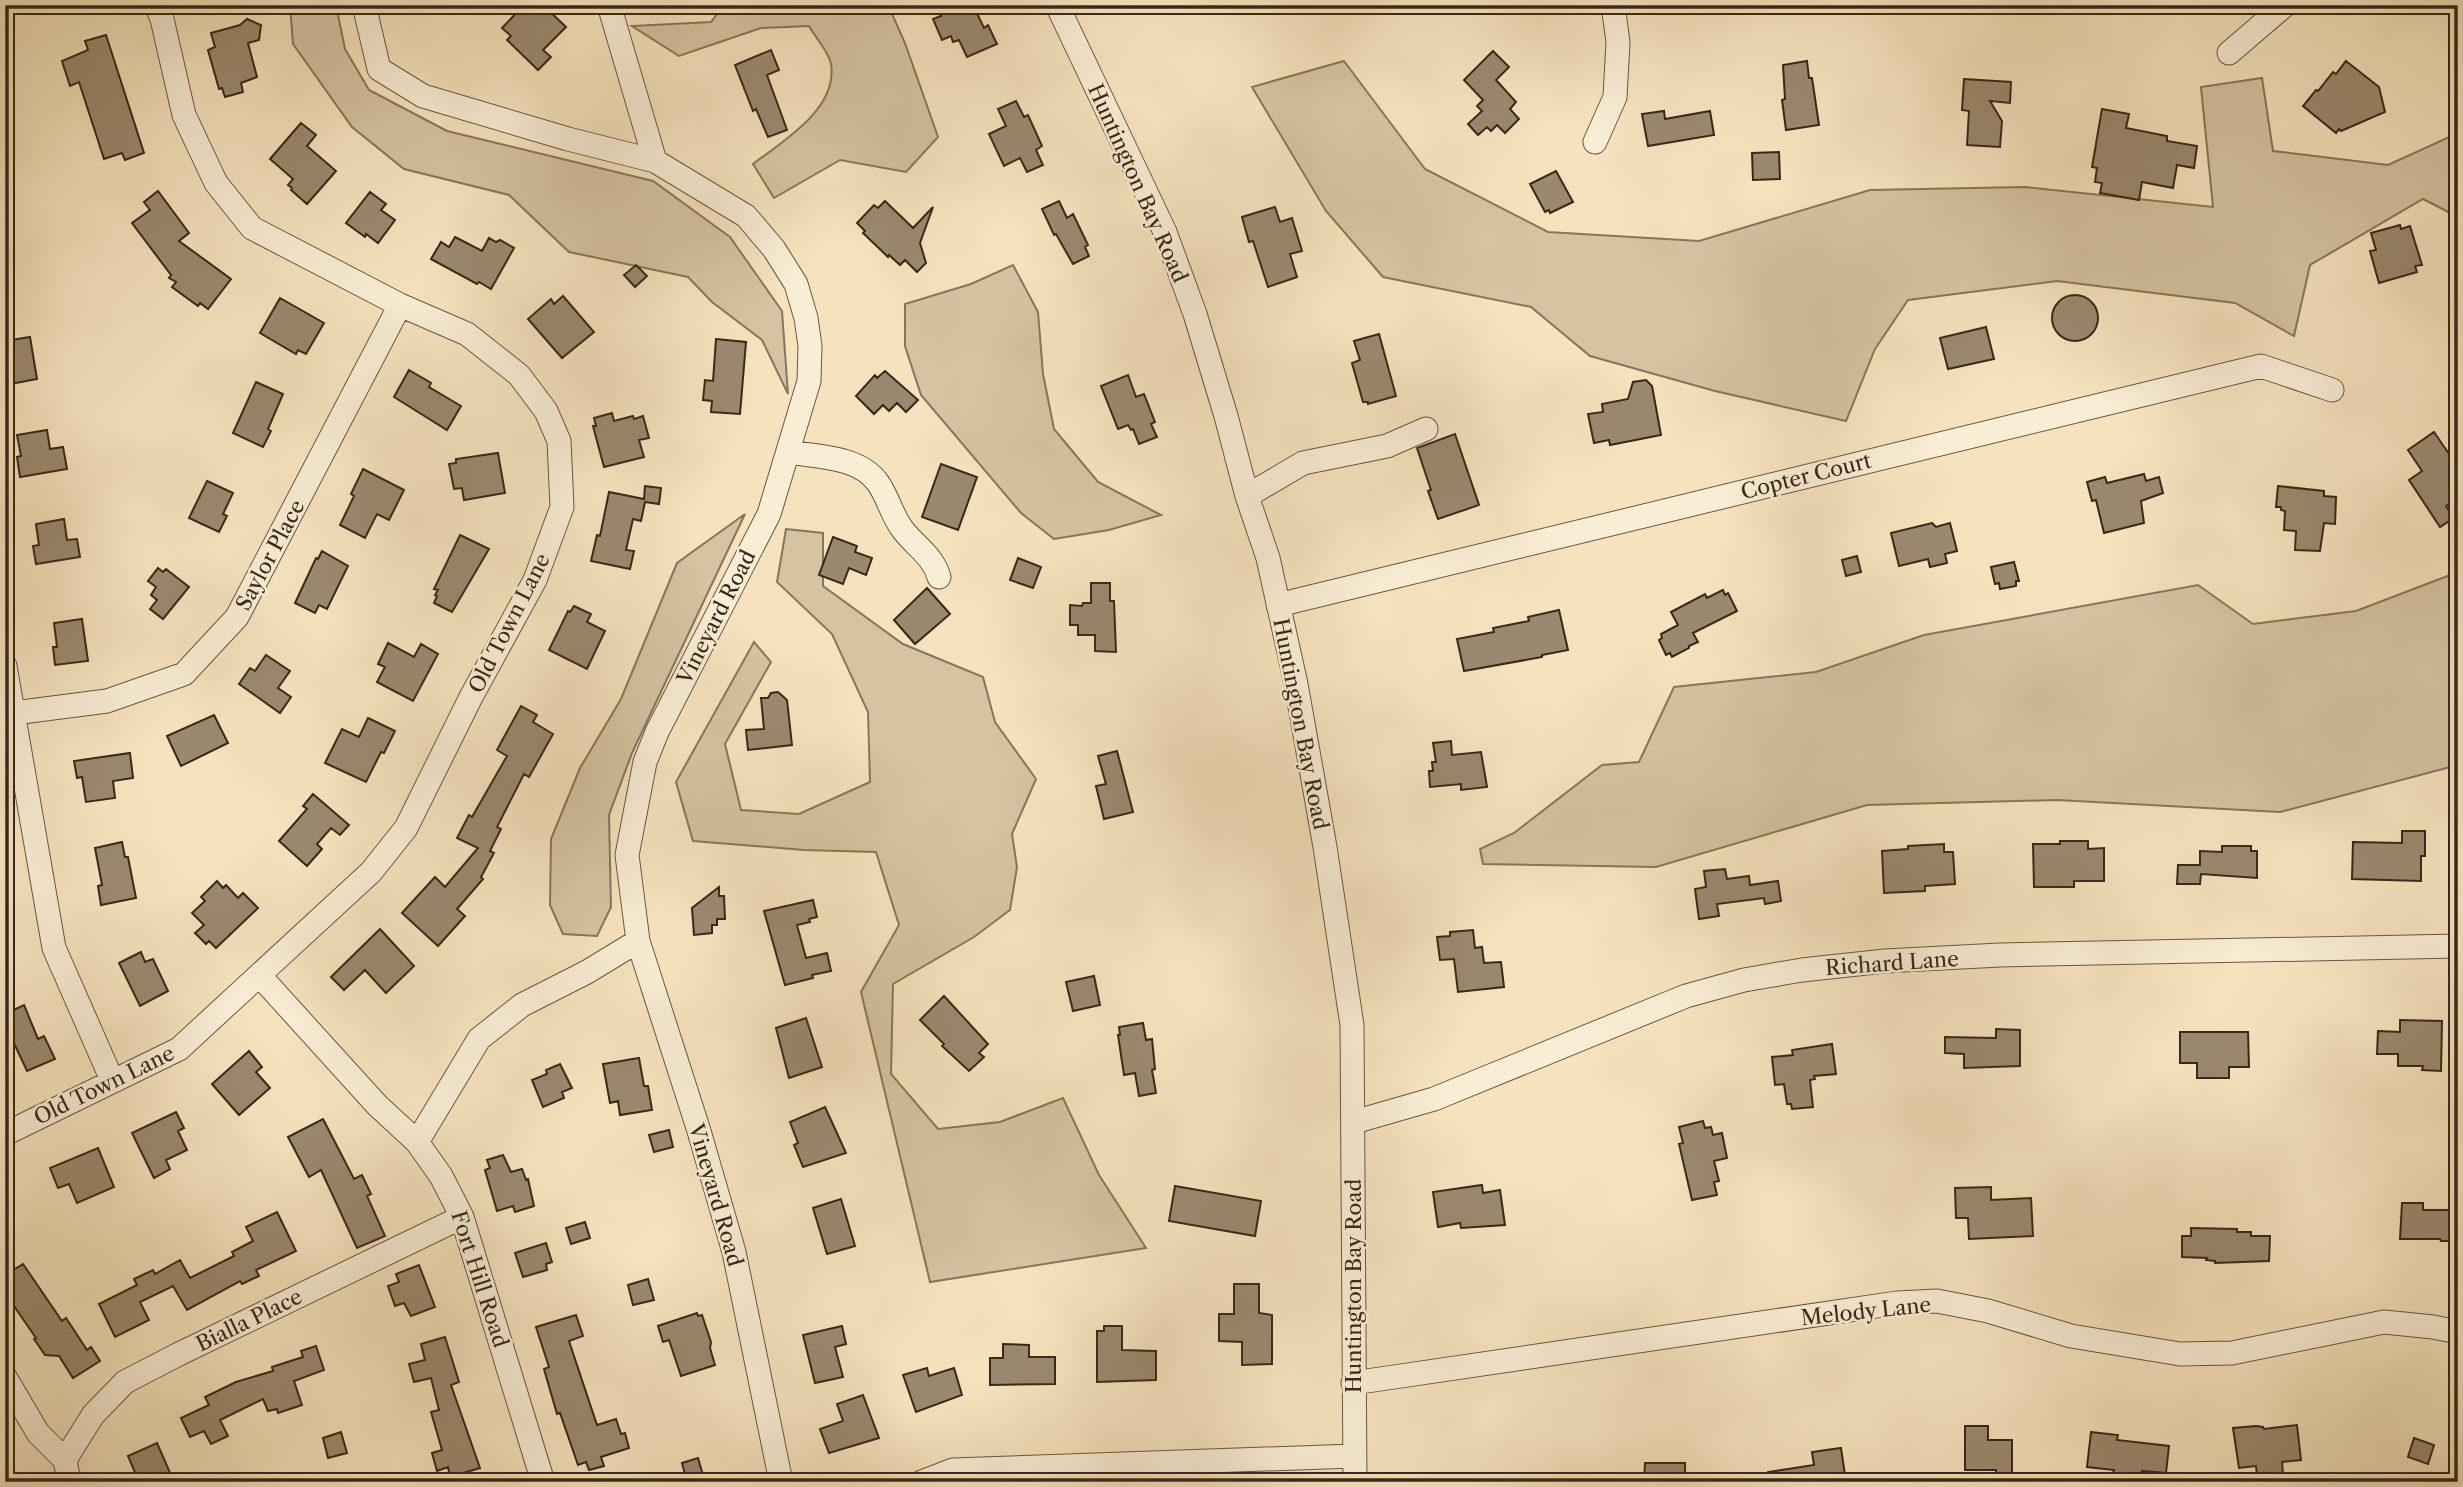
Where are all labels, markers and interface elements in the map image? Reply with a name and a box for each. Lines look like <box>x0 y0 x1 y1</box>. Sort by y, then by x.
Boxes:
street label: Huntington Bay Road <box>1083 80 1193 286</box>
street label: Copter Court <box>1738 448 1874 504</box>
street label: Saylor Place <box>230 495 310 615</box>
street label: Vineyard Road <box>671 546 761 689</box>
street label: Old Town Lane <box>463 549 555 697</box>
street label: Huntington Bay Road <box>1268 616 1334 832</box>
street label: Richard Lane <box>1824 946 1960 980</box>
street label: Old Town Lane <box>30 1040 178 1130</box>
street label: Vineyard Road <box>683 1120 748 1269</box>
street label: Huntington Bay Road <box>1341 1178 1366 1393</box>
street label: Fort Hill Road <box>446 1208 514 1351</box>
street label: Bialla Place <box>192 1284 306 1356</box>
street label: Melody Lane <box>1800 1292 1932 1330</box>

